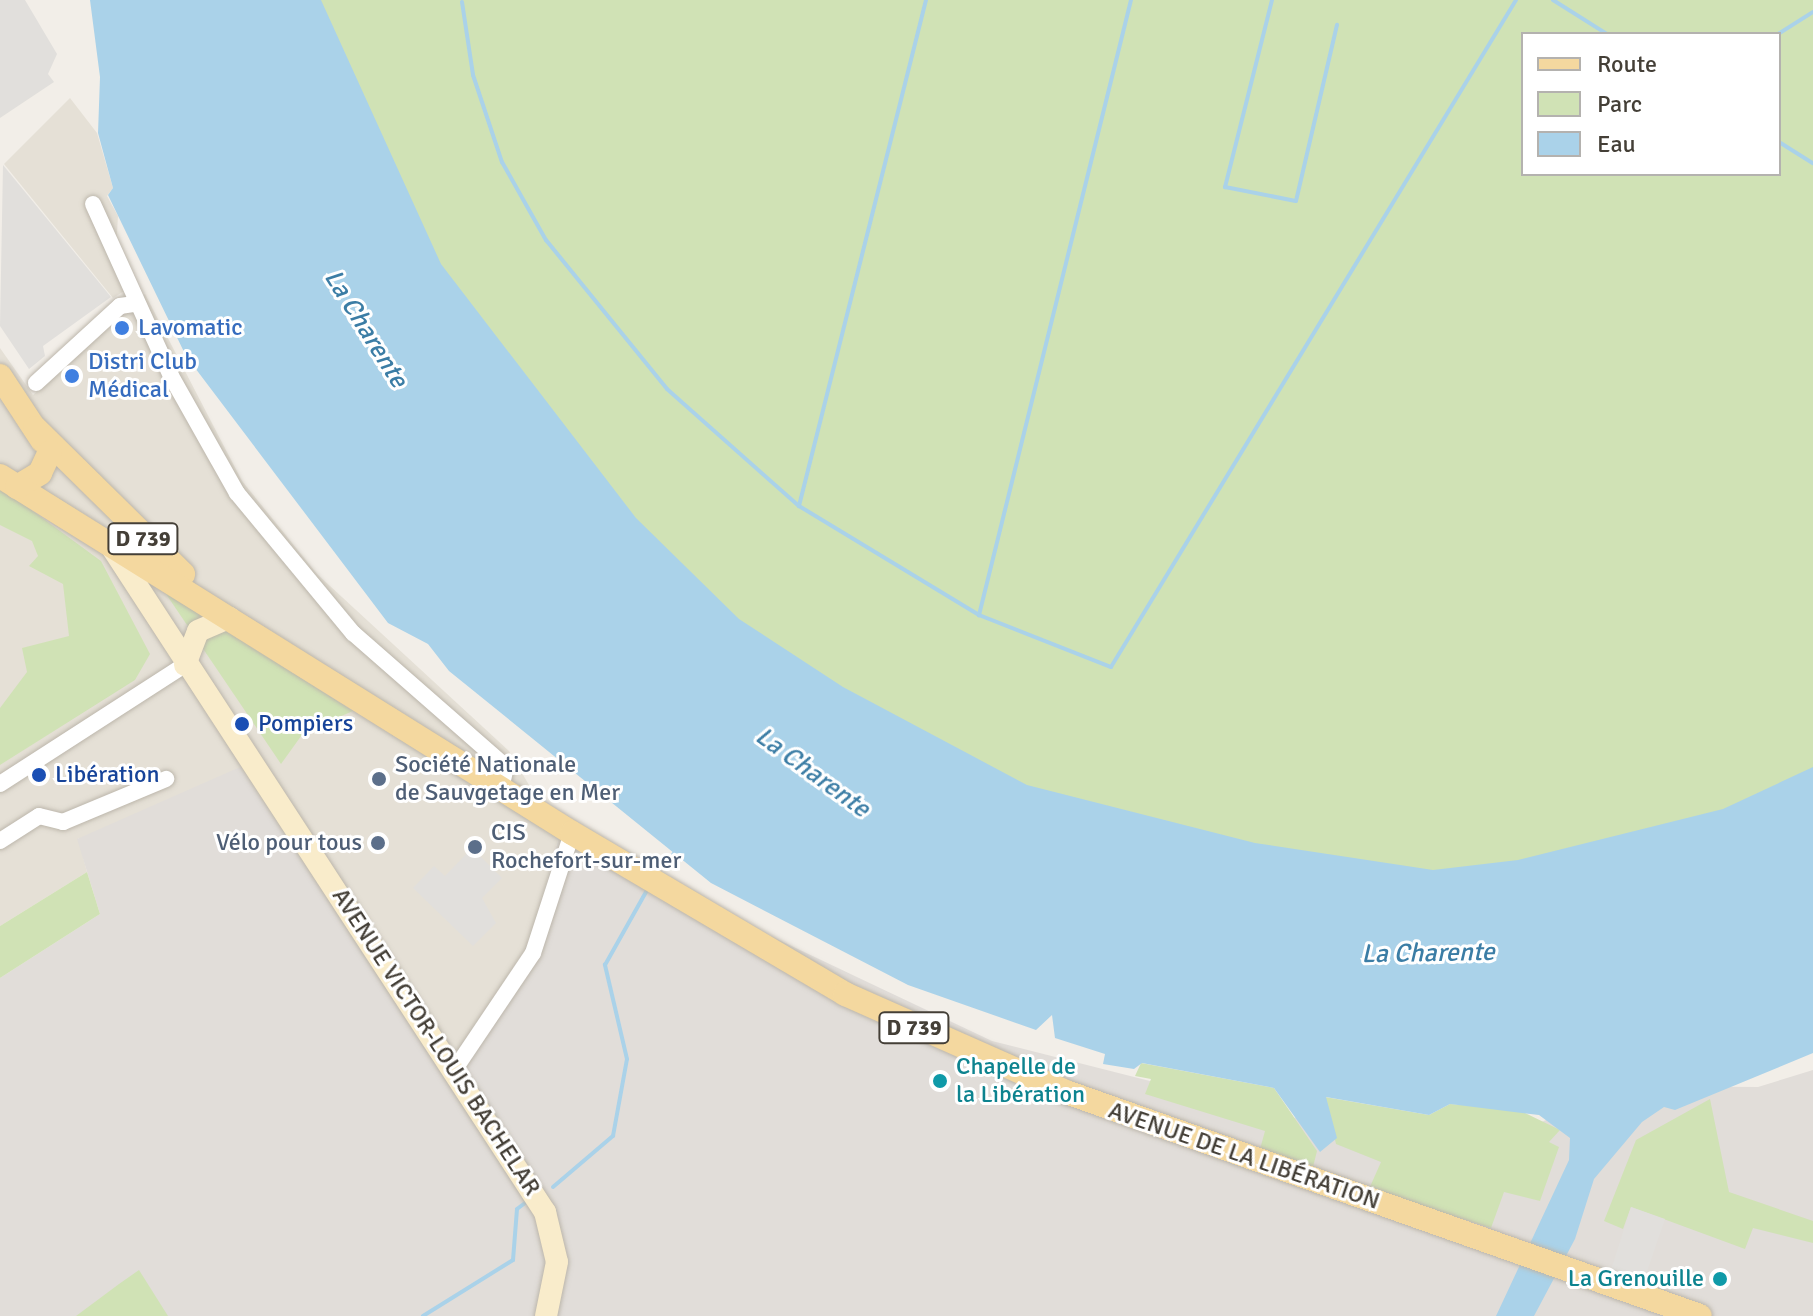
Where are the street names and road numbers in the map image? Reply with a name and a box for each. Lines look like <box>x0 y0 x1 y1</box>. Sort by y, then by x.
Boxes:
road number: D 739 <box>107 521 179 557</box>
street label: AVENUE VICTOR-LOUIS BACHELAR <box>326 883 546 1201</box>
road number: D 739 <box>878 1010 950 1046</box>
street label: AVENUE DE LA LIBÉRATION <box>1105 1096 1383 1216</box>

